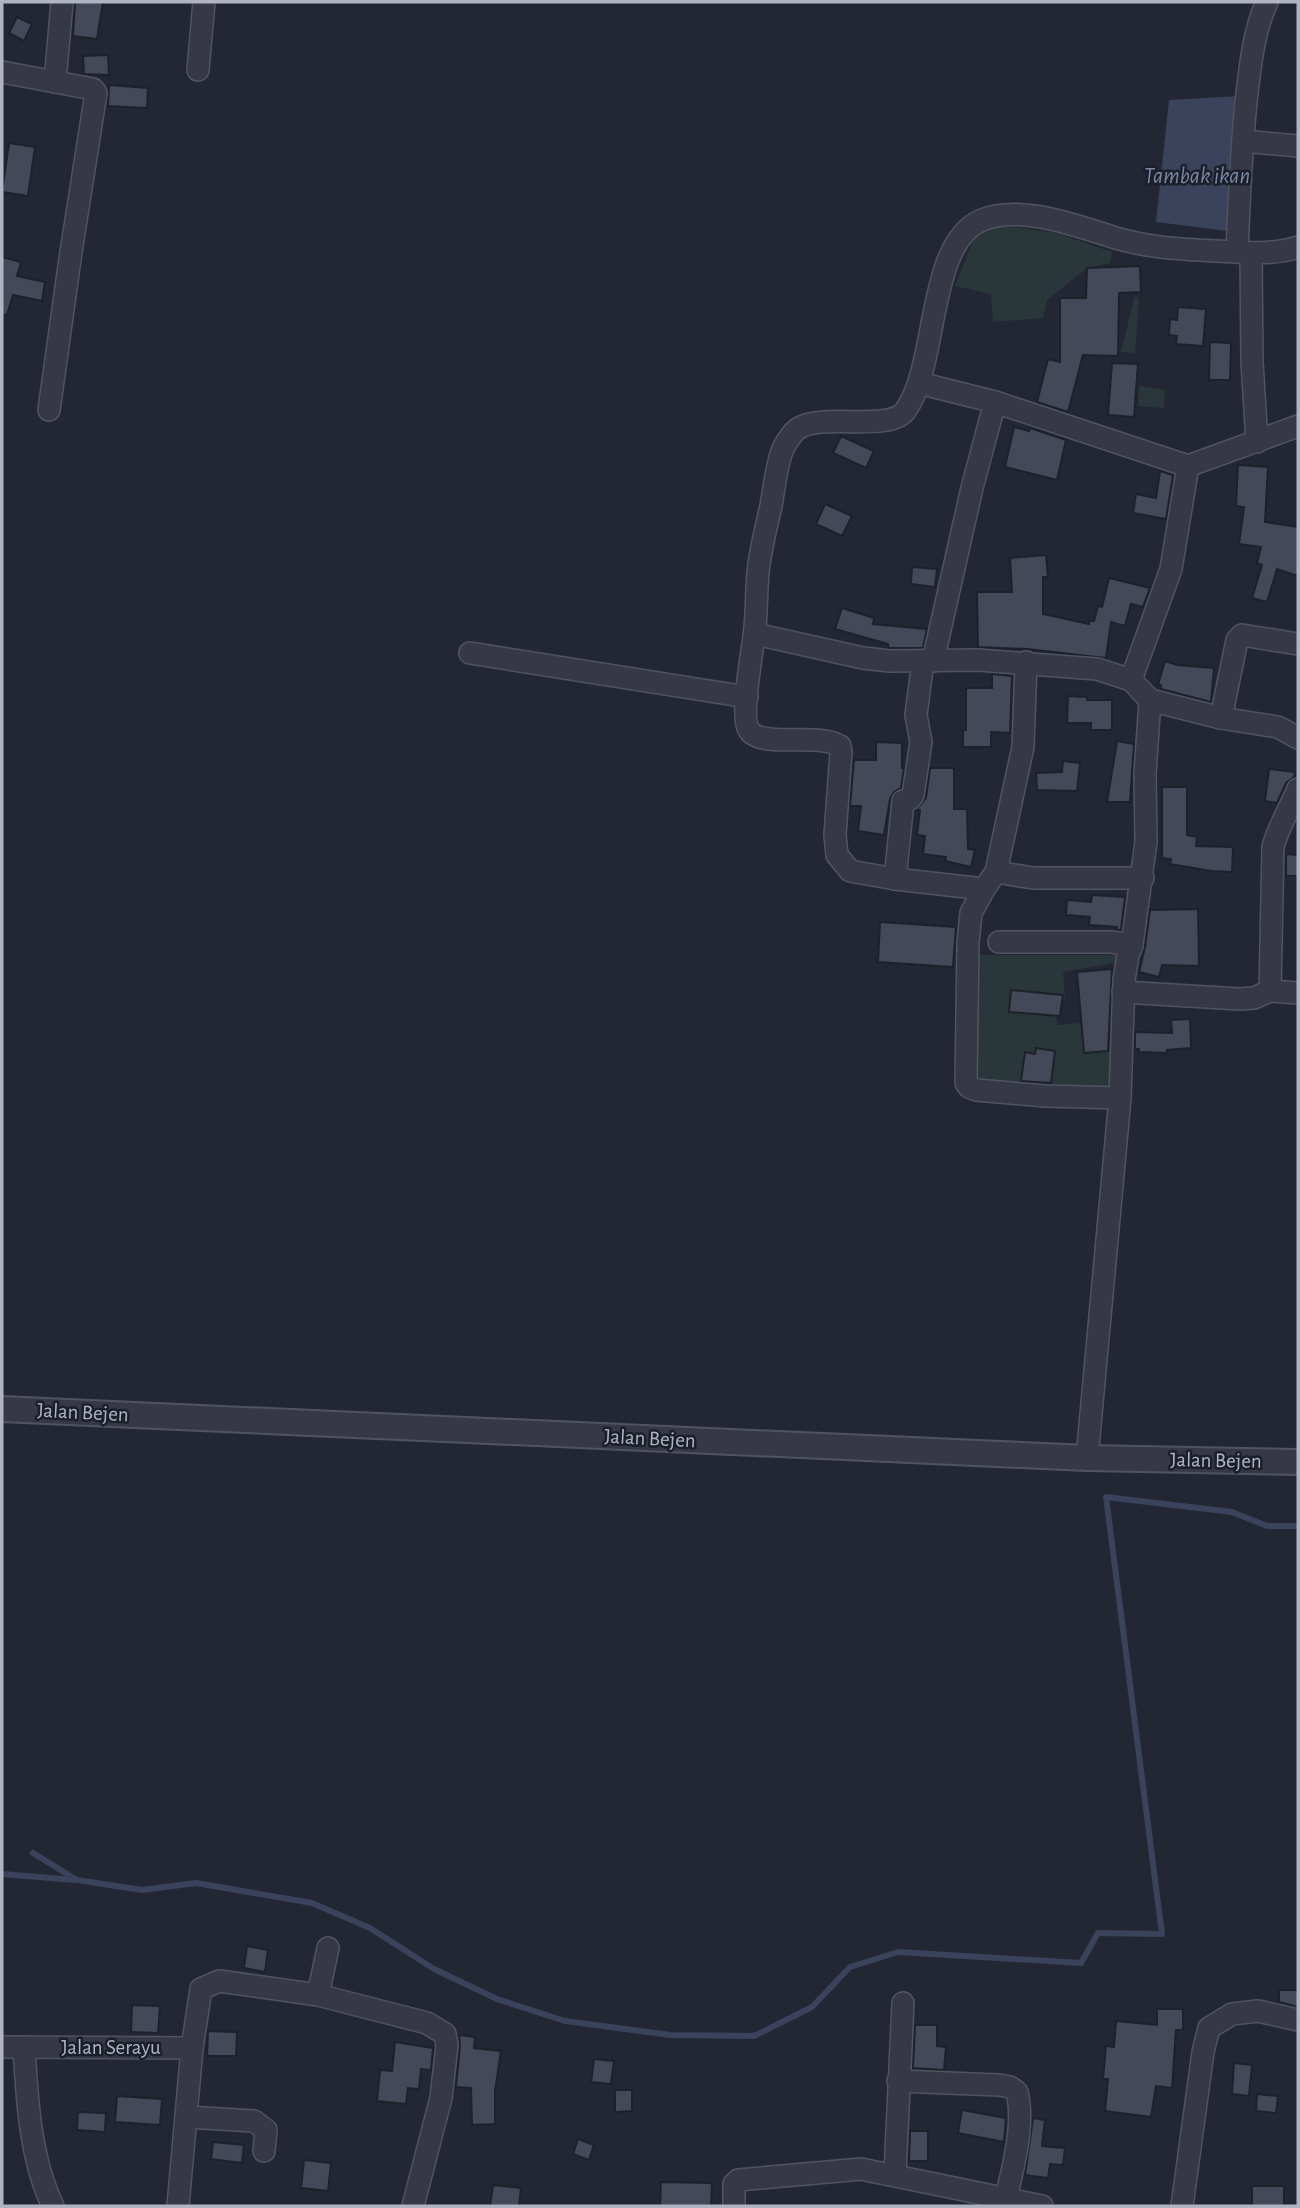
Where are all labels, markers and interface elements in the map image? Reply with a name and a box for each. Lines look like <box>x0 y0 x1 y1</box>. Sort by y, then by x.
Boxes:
water label: Tambak ikan <box>1144 165 1250 188</box>
street label: Jalan Bejen <box>37 1400 129 1425</box>
street label: Jalan Bejen <box>604 1426 696 1451</box>
street label: Jalan Bejen <box>1170 1449 1262 1472</box>
street label: Jalan Serayu <box>61 2037 161 2058</box>

